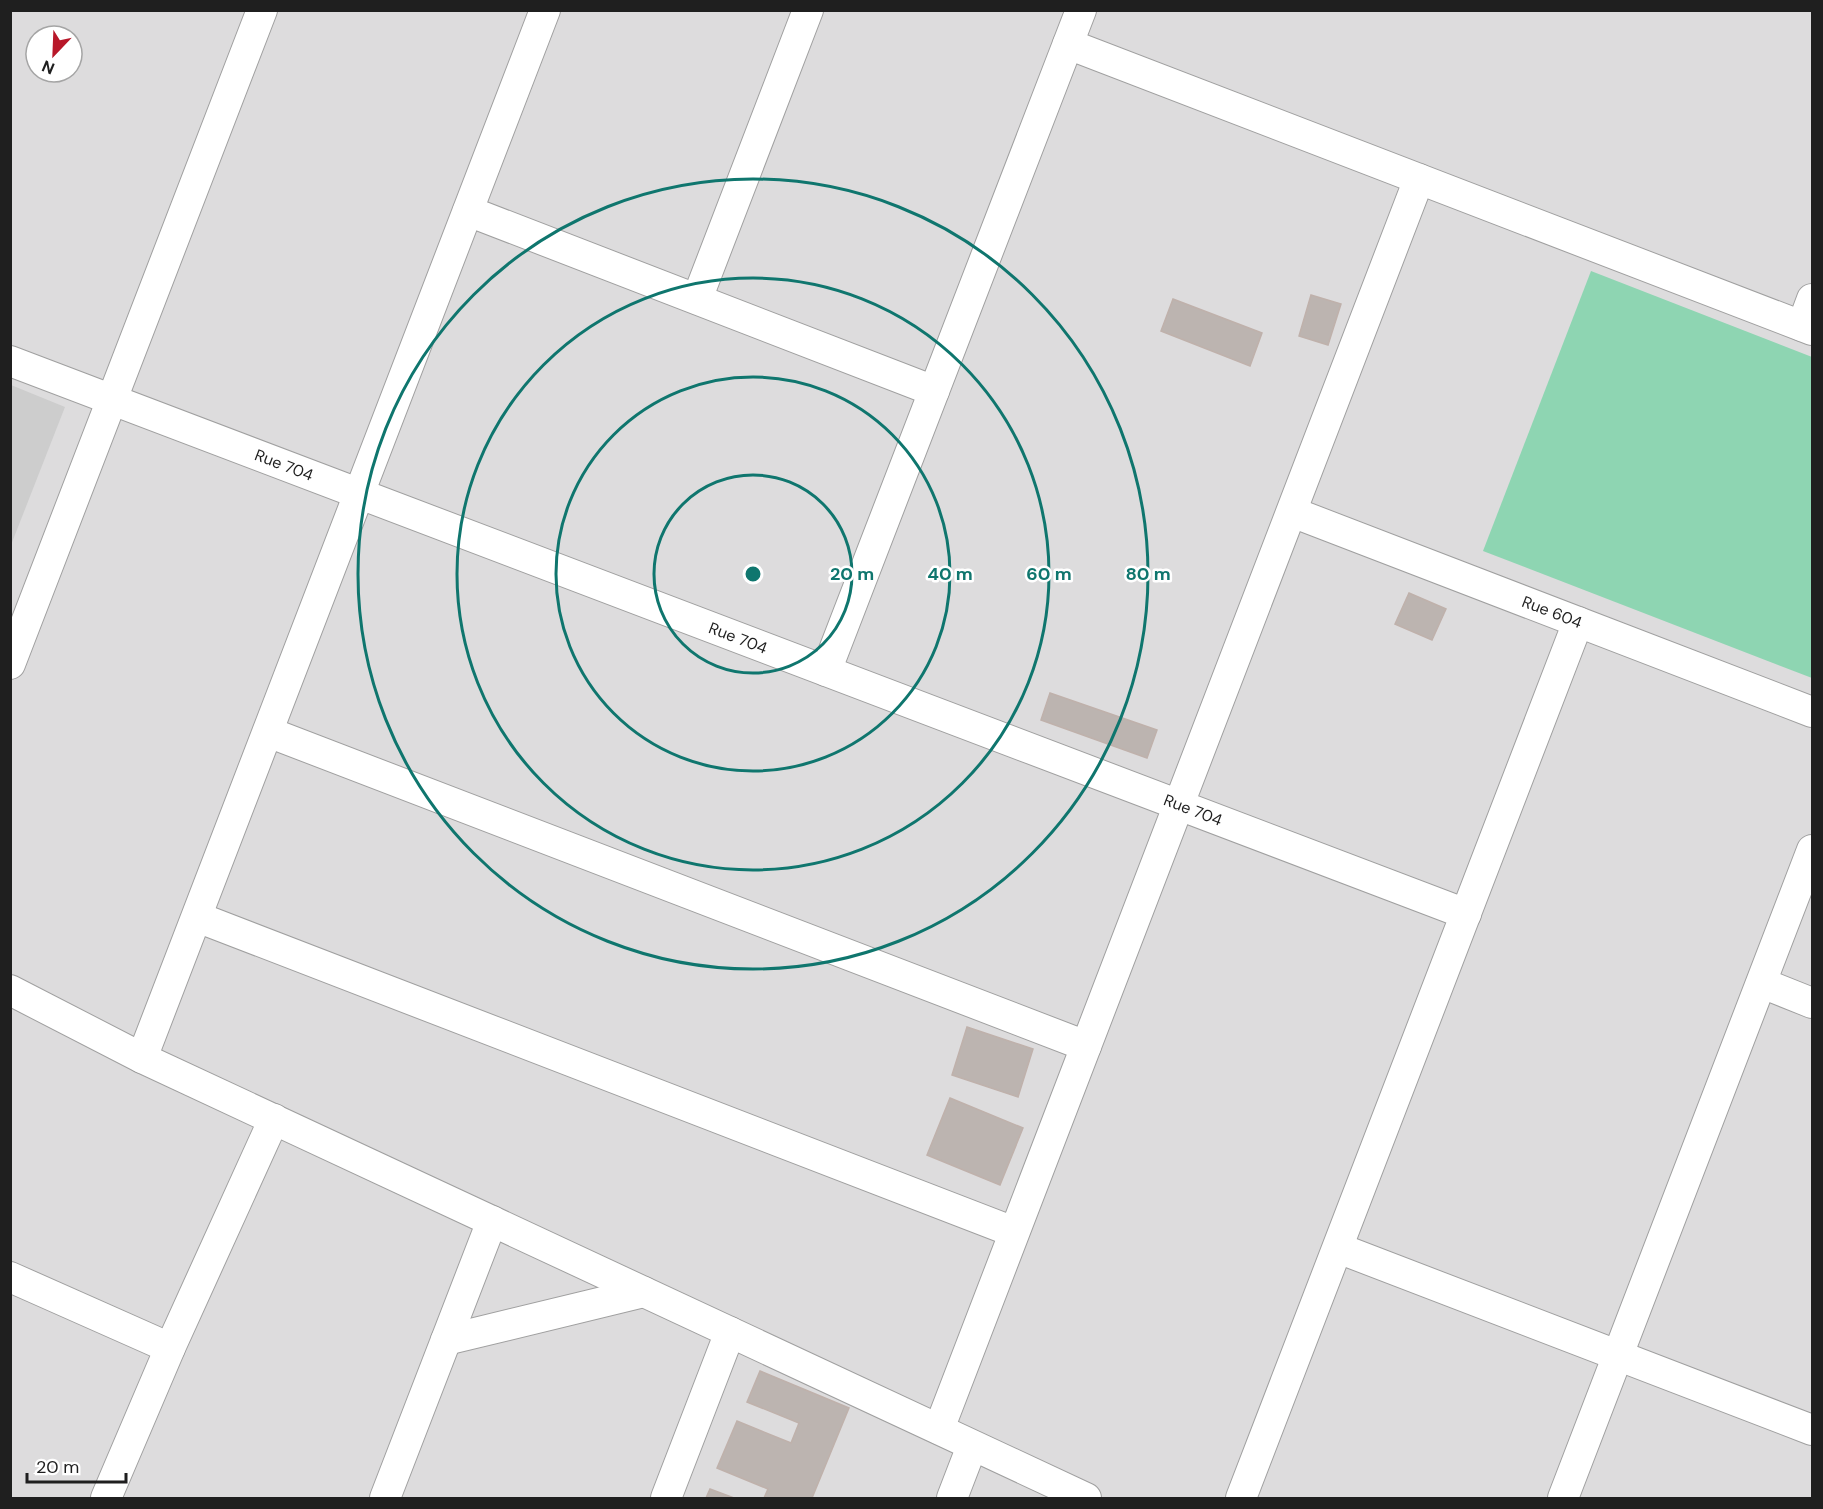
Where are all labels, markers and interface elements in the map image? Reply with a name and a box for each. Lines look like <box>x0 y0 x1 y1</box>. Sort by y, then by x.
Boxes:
north arrow <box>24 24 84 84</box>
text: N <box>39 55 58 79</box>
street label: Rue 704 <box>252 444 316 486</box>
text: 20 m <box>830 562 874 586</box>
text: 40 m <box>927 562 973 586</box>
text: 60 m <box>1026 562 1072 586</box>
text: 80 m <box>1125 562 1171 586</box>
centre of rings <box>743 564 763 584</box>
street label: Rue 604 <box>1519 591 1585 633</box>
street label: Rue 704 <box>706 617 770 659</box>
street label: Rue 704 <box>1161 789 1225 831</box>
scale bar <box>27 1446 126 1484</box>
text: 20 m <box>36 1455 79 1479</box>

